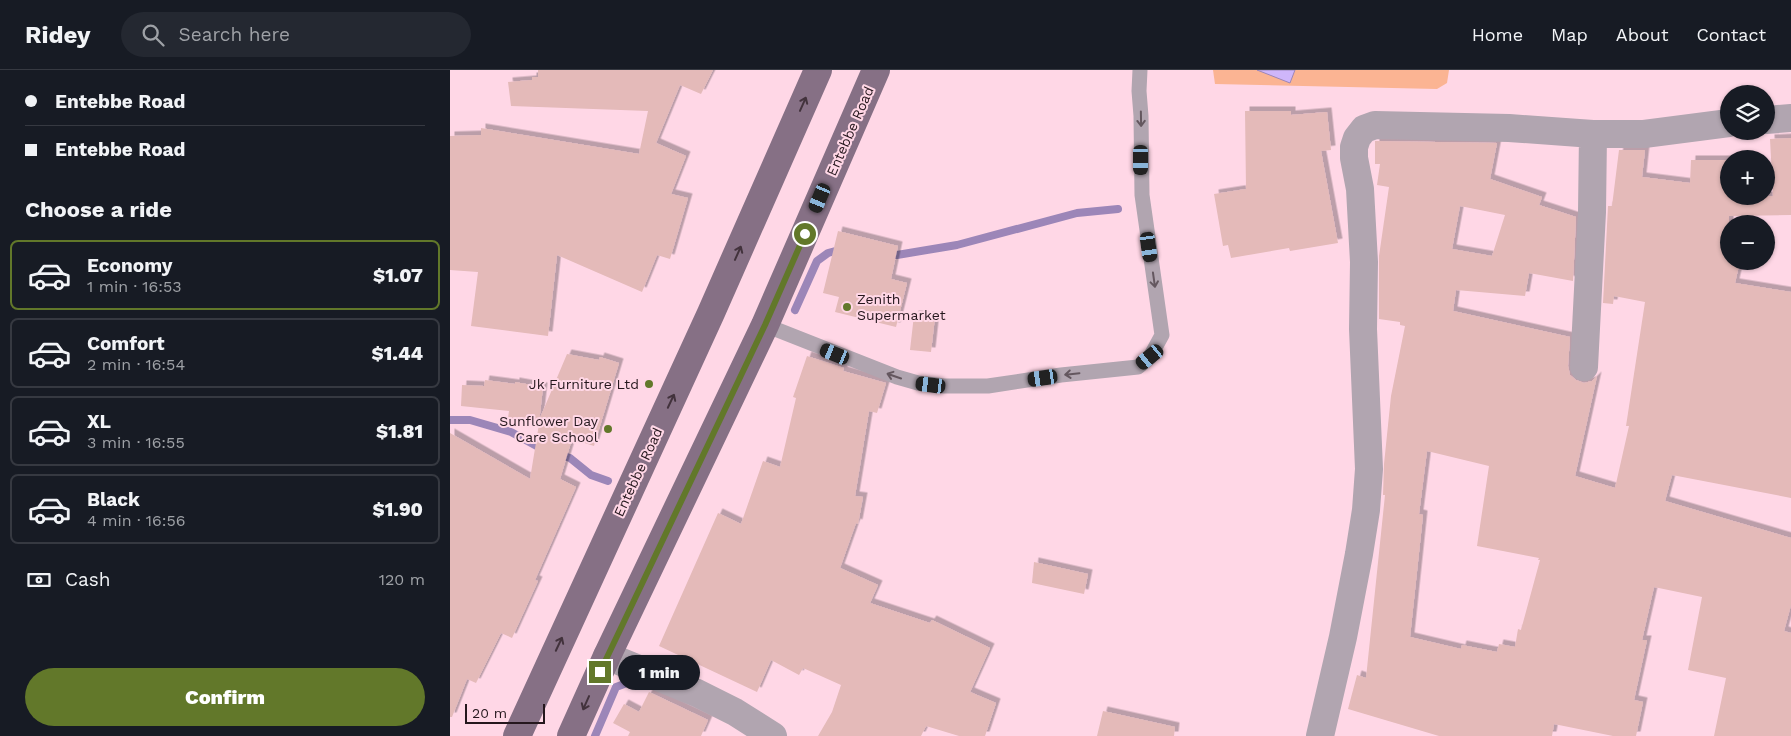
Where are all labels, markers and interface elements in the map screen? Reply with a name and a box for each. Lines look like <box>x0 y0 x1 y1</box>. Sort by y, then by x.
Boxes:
search box <box>121 12 471 57</box>
text: Ridey <box>25 21 91 49</box>
icon: search <box>139 21 167 49</box>
text: Search here <box>179 23 290 46</box>
text: Home <box>1472 24 1523 45</box>
text: Map <box>1551 24 1588 45</box>
text: About <box>1616 24 1668 45</box>
text: Contact <box>1696 24 1766 45</box>
street label: Entebbe Road <box>823 84 877 178</box>
map controls <box>1720 85 1775 270</box>
button: layers <box>1720 85 1775 140</box>
text: Entebbe Road <box>55 90 185 113</box>
one-way arrow <box>798 97 808 112</box>
one-way arrow <box>1136 110 1146 126</box>
text: Entebbe Road <box>55 138 185 161</box>
car <box>1133 145 1148 175</box>
button: + <box>1720 150 1775 205</box>
car <box>807 181 832 215</box>
text: Choose a ride <box>25 197 172 222</box>
button: − <box>1720 215 1775 270</box>
route start <box>794 223 816 245</box>
car <box>1139 231 1158 263</box>
one-way arrow <box>733 246 743 261</box>
icon: car <box>27 253 72 298</box>
text: Economy <box>87 254 172 277</box>
text: $1.07 <box>373 264 423 287</box>
one-way arrow <box>1149 272 1159 288</box>
text: 1 min · 16:53 <box>87 277 182 296</box>
place label: Zenith Supermarket <box>857 291 946 323</box>
marker: Zenith Supermarket <box>841 301 853 313</box>
icon: car <box>27 331 72 376</box>
text: Comfort <box>87 332 165 355</box>
car <box>818 341 851 367</box>
text: $1.44 <box>372 342 423 365</box>
car <box>1133 342 1166 372</box>
text: 2 min · 16:54 <box>87 355 185 374</box>
car <box>1027 368 1058 388</box>
one-way arrow <box>1064 369 1080 379</box>
one-way arrow <box>887 371 902 380</box>
place label: Jk Furniture Ltd <box>529 376 639 392</box>
car <box>915 376 946 394</box>
marker: Jk Furniture Ltd <box>643 378 655 390</box>
one-way arrow <box>666 394 676 409</box>
icon: car <box>27 409 72 454</box>
text: XL <box>87 410 111 433</box>
place label: Sunflower Day Care School <box>499 413 599 445</box>
text: $1.81 <box>376 420 423 443</box>
marker: Sunflower Day Care School <box>602 423 614 435</box>
street label: Entebbe Road <box>610 425 666 519</box>
text: 3 min · 16:55 <box>87 433 185 452</box>
icon: car <box>27 487 72 532</box>
text: Black <box>87 488 140 511</box>
text: $1.90 <box>372 498 423 521</box>
text: 4 min · 16:56 <box>87 511 186 530</box>
icon: cash <box>25 566 53 594</box>
text: Cash <box>65 568 111 591</box>
text: 120 m <box>379 570 425 589</box>
one-way arrow <box>554 637 564 652</box>
callout: 1 min <box>618 654 700 690</box>
route end <box>589 661 611 683</box>
text: 1 min <box>638 663 680 682</box>
button: Confirm <box>25 668 425 726</box>
one-way arrow <box>581 695 590 710</box>
scale bar <box>465 701 545 724</box>
text: 20 m <box>472 705 507 721</box>

